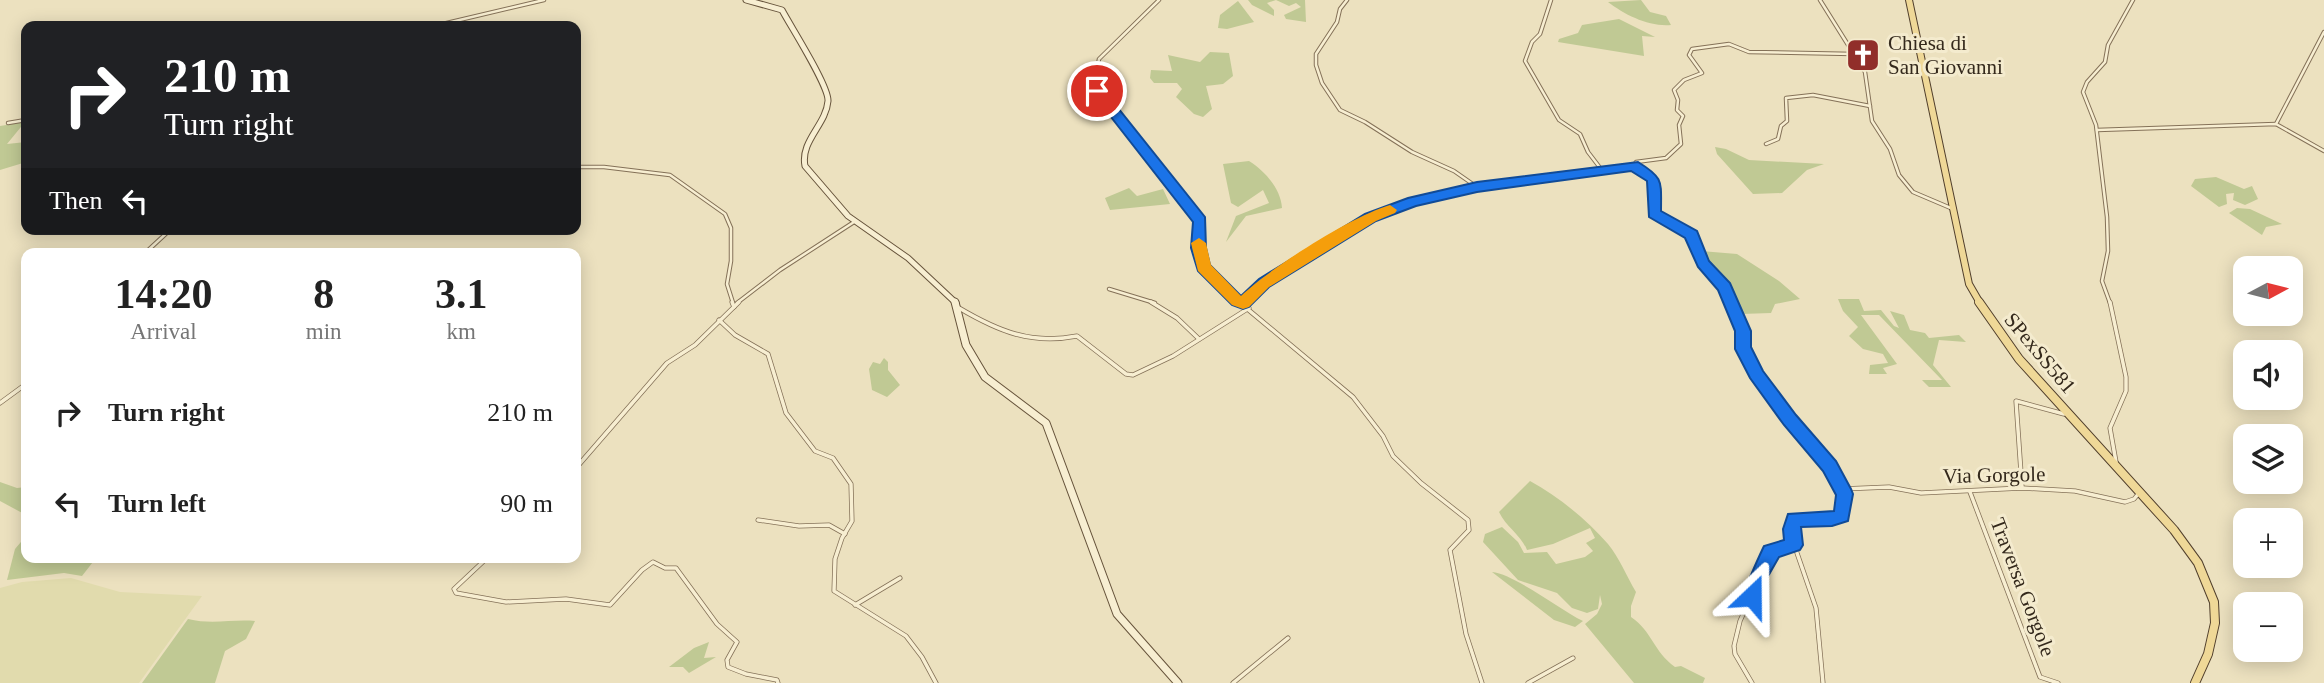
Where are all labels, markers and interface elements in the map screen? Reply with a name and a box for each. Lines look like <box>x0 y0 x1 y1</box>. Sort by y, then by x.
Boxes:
place label: Chiesa di San Giovanni <box>1888 31 2003 79</box>
church icon: Chiesa di San Giovanni <box>1844 36 1882 74</box>
text: 210 m <box>164 48 291 103</box>
icon: right <box>49 49 140 140</box>
pin <box>1067 61 1127 121</box>
icon: arrive <box>1078 72 1116 110</box>
text: Turn right <box>164 106 294 142</box>
icon: left <box>116 182 154 220</box>
text: Then <box>49 186 102 215</box>
north arrow <box>2233 256 2303 326</box>
map controls <box>2233 256 2303 662</box>
text: 14:20 <box>114 271 212 317</box>
text: 8 <box>313 271 334 317</box>
text: 3.1 <box>435 271 488 317</box>
street label: SPexSS581 <box>1999 308 2081 398</box>
text: Arrival <box>130 319 197 344</box>
text: min <box>306 319 342 344</box>
text: km <box>447 319 476 344</box>
button: sound <box>2233 340 2303 410</box>
icon: right <box>49 394 87 432</box>
text: Turn right <box>108 398 225 427</box>
text: 210 m <box>487 398 553 427</box>
button: layers <box>2233 424 2303 494</box>
street label: Via Gorgole <box>1942 462 2046 488</box>
icon: left <box>49 485 87 523</box>
text: Turn left <box>108 489 206 518</box>
text: 90 m <box>500 489 553 518</box>
button: + <box>2233 508 2303 578</box>
street label: Traversa Gorgole <box>1986 514 2060 660</box>
position arrow <box>1715 559 1789 633</box>
button: − <box>2233 592 2303 662</box>

